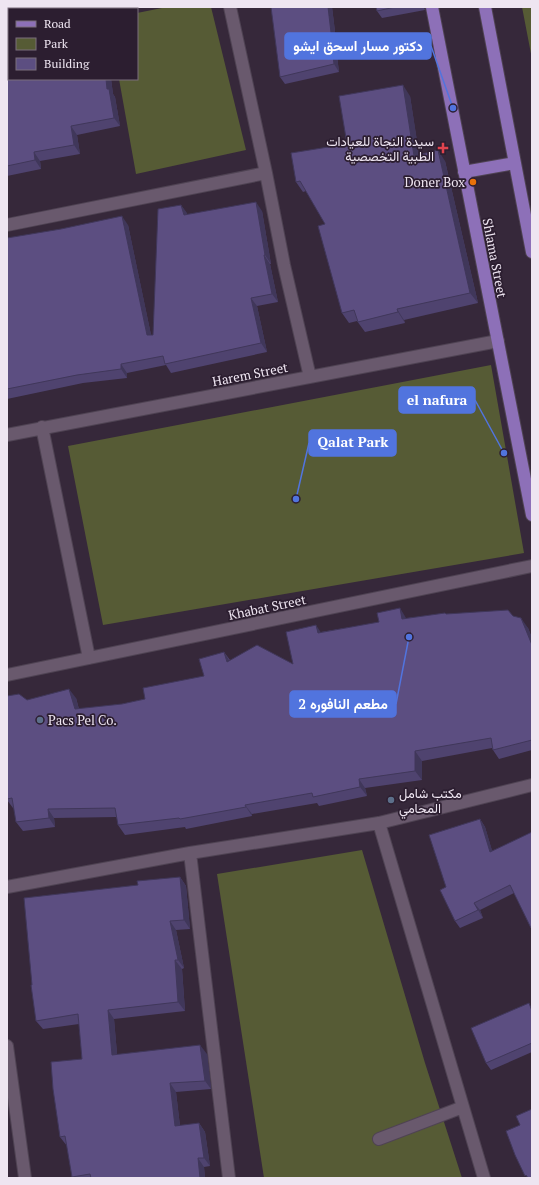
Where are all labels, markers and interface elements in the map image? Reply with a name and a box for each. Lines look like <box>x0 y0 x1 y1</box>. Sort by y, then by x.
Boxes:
legend <box>8 8 138 80</box>
text: Road <box>44 16 71 31</box>
callout: دكتور مسار اسحق ايشو <box>285 33 431 59</box>
text: Park <box>44 36 69 51</box>
text: دكتور مسار اسحق ايشو <box>293 36 423 55</box>
text: Building <box>44 56 90 71</box>
place label: سيدة النجاة للعيادات الطبية التخصصية <box>326 132 434 165</box>
marker: سيدة النجاة للعيادات الطبية التخصصية <box>437 142 449 154</box>
place label: Doner Box <box>404 173 465 191</box>
marker: Doner Box <box>468 177 478 187</box>
street label: Shlama Street <box>478 217 512 299</box>
street label: Harem Street <box>211 358 289 390</box>
callout: el nafura <box>399 387 475 413</box>
text: el nafura <box>407 390 467 409</box>
callout: Qalat Park <box>309 430 396 456</box>
text: Qalat Park <box>317 432 389 451</box>
street label: Khabat Street <box>227 590 308 624</box>
callout: مطعم النافوره 2 <box>290 691 396 717</box>
text: مطعم النافوره 2 <box>298 694 388 713</box>
place label: Pacs Pel Co. <box>48 711 117 729</box>
marker: Pacs Pel Co. <box>35 715 45 725</box>
place label: مكتب شامل المحامي <box>399 784 462 819</box>
marker: مكتب شامل المحامي <box>386 795 396 805</box>

